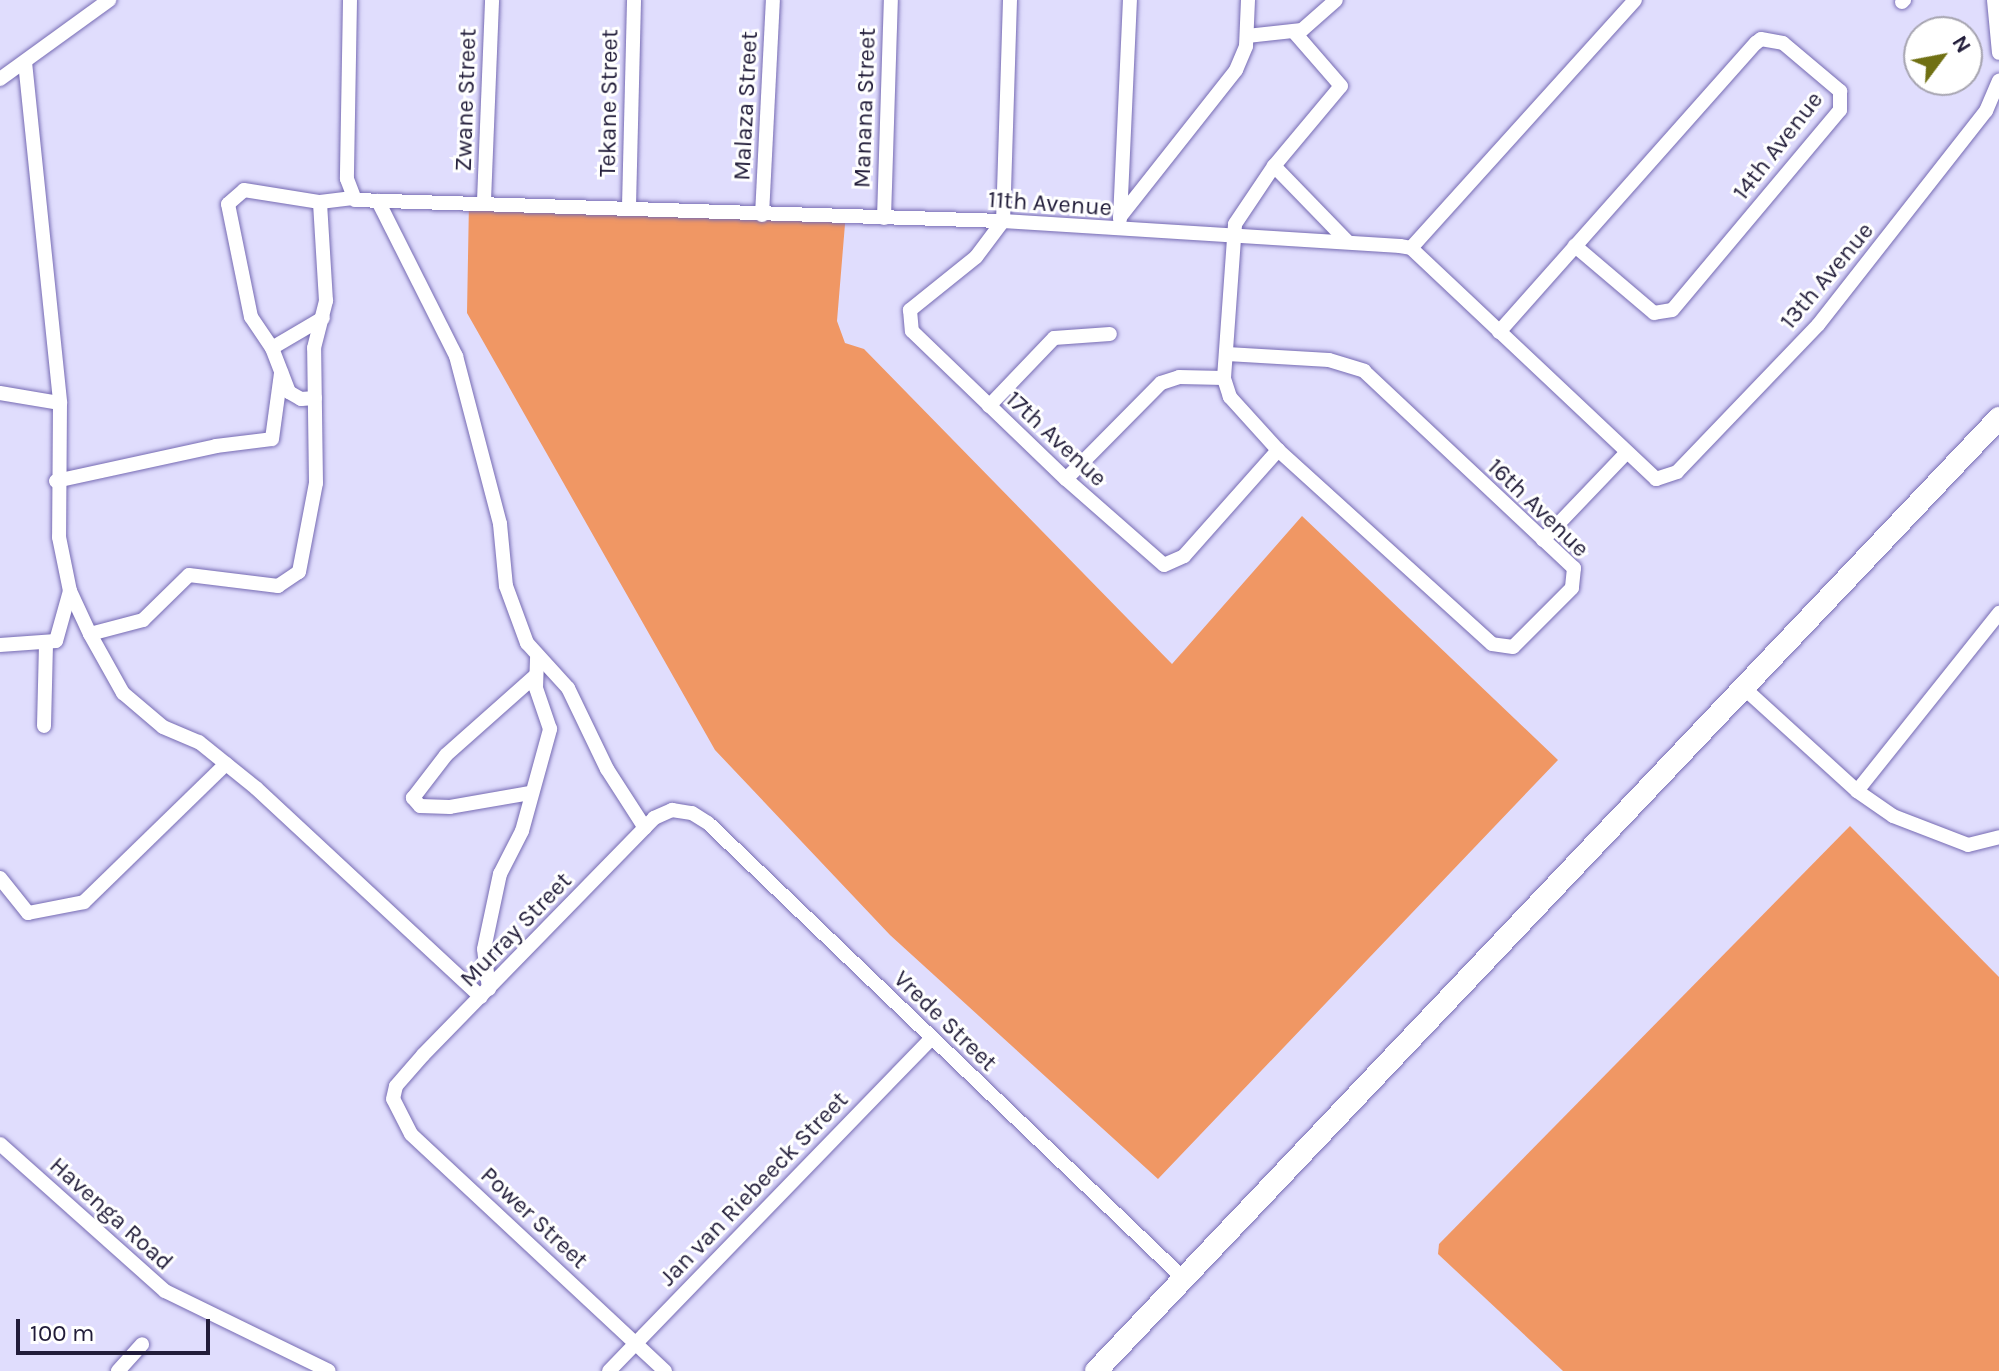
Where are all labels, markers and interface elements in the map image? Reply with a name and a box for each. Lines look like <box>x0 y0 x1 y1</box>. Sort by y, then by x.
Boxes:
north arrow <box>1903 16 1983 96</box>
street label: Manana Street <box>848 27 882 189</box>
street label: Zwane Street <box>449 28 483 172</box>
street label: Tekane Street <box>593 29 625 177</box>
street label: Malaza Street <box>728 31 764 181</box>
text: N <box>1946 31 1977 58</box>
street label: 14th Avenue <box>1727 86 1829 206</box>
street label: 11th Avenue <box>987 185 1113 223</box>
street label: 13th Avenue <box>1774 217 1880 335</box>
street label: 17th Avenue <box>1000 385 1112 493</box>
street label: 16th Avenue <box>1481 453 1595 563</box>
street label: Murray Street <box>454 867 578 993</box>
street label: Vrede Street <box>887 965 1003 1077</box>
street label: Jan van Riebeeck Street <box>654 1086 854 1292</box>
street label: Havenga Road <box>43 1151 179 1277</box>
street label: Power Street <box>474 1161 594 1275</box>
scale bar <box>20 1303 214 1353</box>
text: 100 m <box>30 1319 95 1347</box>

